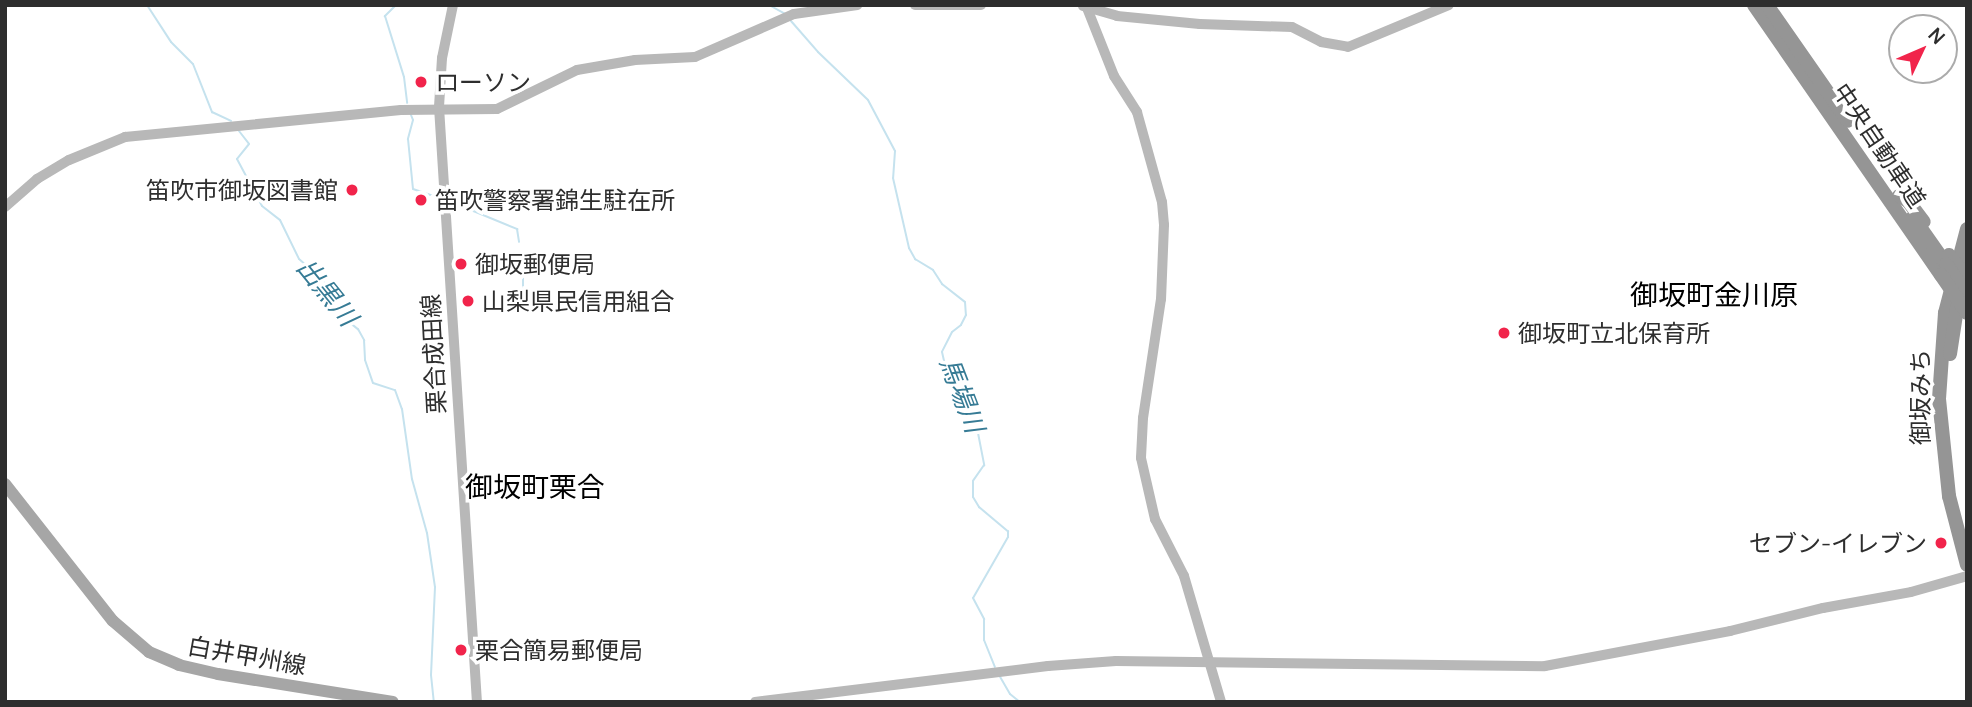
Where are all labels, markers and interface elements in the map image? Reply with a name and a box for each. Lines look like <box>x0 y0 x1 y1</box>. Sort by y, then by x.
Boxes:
north arrow <box>1888 14 1958 84</box>
text: N <box>1923 22 1951 50</box>
place label: ローソン <box>435 68 531 96</box>
marker: ローソン <box>413 74 429 90</box>
street label: 中央自動車道 <box>1828 77 1932 213</box>
place label: 笛吹市御坂図書館 <box>146 176 338 204</box>
marker: 笛吹市御坂図書館 <box>344 182 360 198</box>
place label: 笛吹警察署錦生駐在所 <box>435 186 675 214</box>
marker: 笛吹警察署錦生駐在所 <box>413 192 429 208</box>
place label: 御坂郵便局 <box>475 250 595 278</box>
water label: 出黒川 <box>290 252 364 332</box>
marker: 御坂郵便局 <box>453 256 469 272</box>
district label: 御坂町金川原 <box>1630 277 1798 311</box>
place label: 山梨県民信用組合 <box>482 287 674 315</box>
street label: 栗合成田線 <box>415 293 451 415</box>
marker: 山梨県民信用組合 <box>460 293 476 309</box>
place label: 御坂町立北保育所 <box>1518 319 1710 347</box>
marker: 御坂町立北保育所 <box>1496 325 1512 341</box>
street label: 御坂みち <box>1906 349 1934 445</box>
water label: 馬場川 <box>933 353 991 437</box>
district label: 御坂町栗合 <box>465 469 605 503</box>
place label: セブン-イレブン <box>1749 529 1927 557</box>
marker: セブン-イレブン <box>1933 535 1949 551</box>
street label: 白井甲州線 <box>185 630 309 680</box>
place label: 栗合簡易郵便局 <box>475 636 643 664</box>
marker: 栗合簡易郵便局 <box>453 642 469 658</box>

